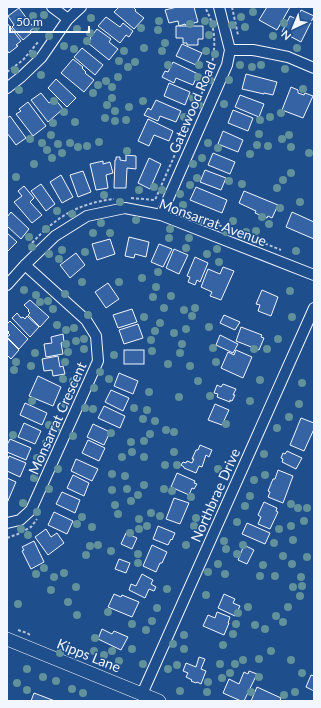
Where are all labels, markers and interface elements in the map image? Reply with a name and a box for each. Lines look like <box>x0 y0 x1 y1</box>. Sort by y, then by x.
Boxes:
scale bar <box>10 8 89 34</box>
north arrow <box>273 8 313 48</box>
text: 50 m <box>16 14 43 29</box>
text: N <box>278 28 293 43</box>
street label: Gatewood Road <box>165 58 219 156</box>
street label: Monsarrat Avenue <box>157 195 269 249</box>
street label: Monsarrat Crescent <box>25 359 89 477</box>
street label: Northbrae Drive <box>187 446 243 544</box>
street label: Kipps Lane <box>55 635 123 675</box>

